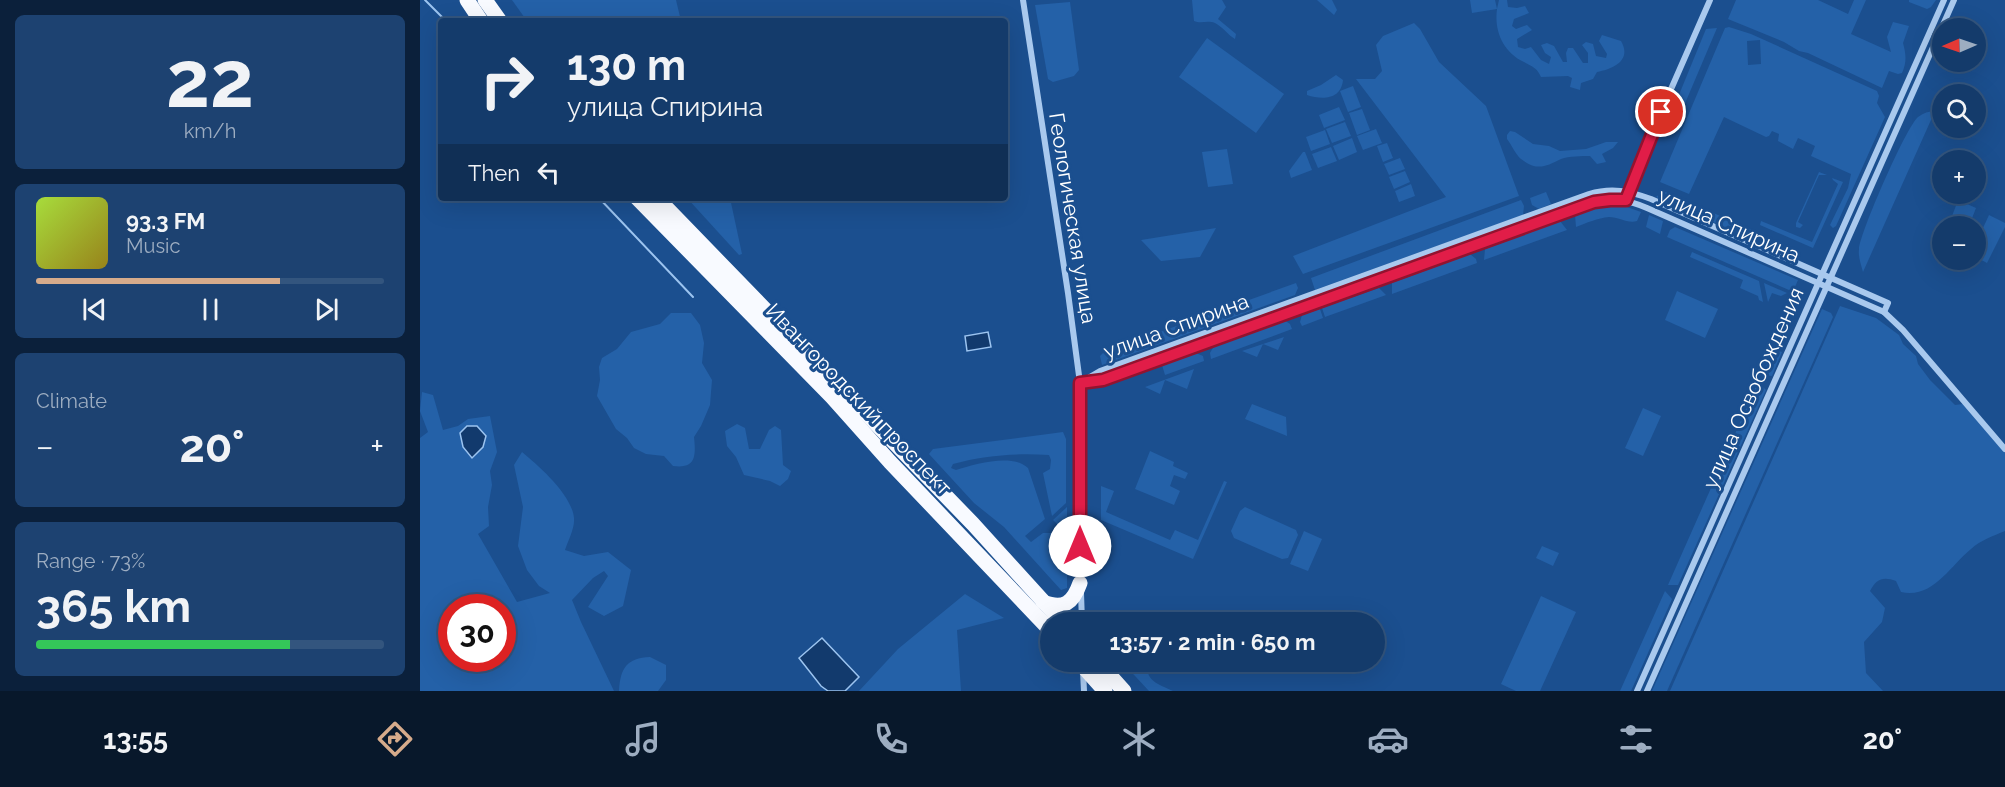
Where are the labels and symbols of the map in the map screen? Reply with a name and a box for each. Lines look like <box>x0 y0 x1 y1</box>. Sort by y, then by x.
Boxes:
north arrow <box>1932 18 1986 72</box>
pin <box>1635 86 1686 137</box>
street label: Геологическая улица <box>1044 111 1102 325</box>
street label: улица Спирина <box>1654 183 1804 267</box>
street label: улица Освобождения <box>1697 283 1809 493</box>
street label: улица Спирина <box>1100 288 1252 364</box>
street label: Ивангородский проспект <box>761 298 957 500</box>
position arrow <box>1048 514 1112 578</box>
speed limit sign: 30 <box>438 594 516 672</box>

